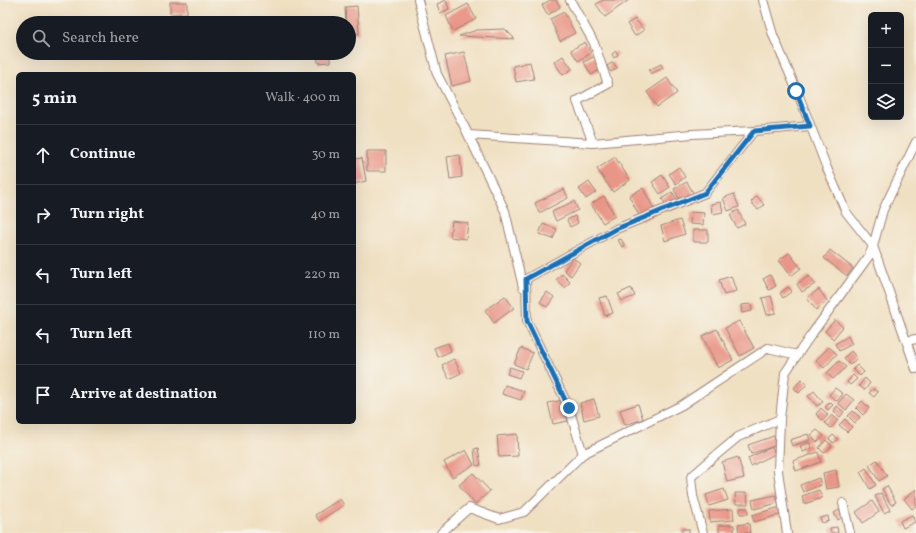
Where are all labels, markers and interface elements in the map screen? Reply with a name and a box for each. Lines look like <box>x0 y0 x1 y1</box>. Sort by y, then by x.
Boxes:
map controls <box>868 12 904 120</box>
button: + <box>868 12 904 48</box>
search box <box>16 16 356 60</box>
icon: search <box>30 27 52 49</box>
text: Search here <box>62 28 139 49</box>
button: − <box>868 48 904 84</box>
route start <box>787 82 805 100</box>
button: layers <box>868 84 904 120</box>
text: 5 min <box>32 87 77 110</box>
text: Walk · 400 m <box>265 89 340 107</box>
icon: ahead <box>32 144 54 166</box>
text: Continue <box>70 144 135 165</box>
text: 30 m <box>312 146 340 164</box>
icon: right <box>32 204 54 226</box>
text: Turn right <box>70 204 144 225</box>
text: 40 m <box>311 206 340 224</box>
icon: left <box>32 264 54 286</box>
text: Turn left <box>70 264 132 285</box>
text: 220 m <box>304 266 340 284</box>
icon: left <box>32 324 54 346</box>
text: Turn left <box>70 324 132 345</box>
text: 110 m <box>308 326 340 344</box>
icon: arrive <box>32 384 54 406</box>
text: Arrive at destination <box>70 384 217 405</box>
route end <box>560 399 578 417</box>

